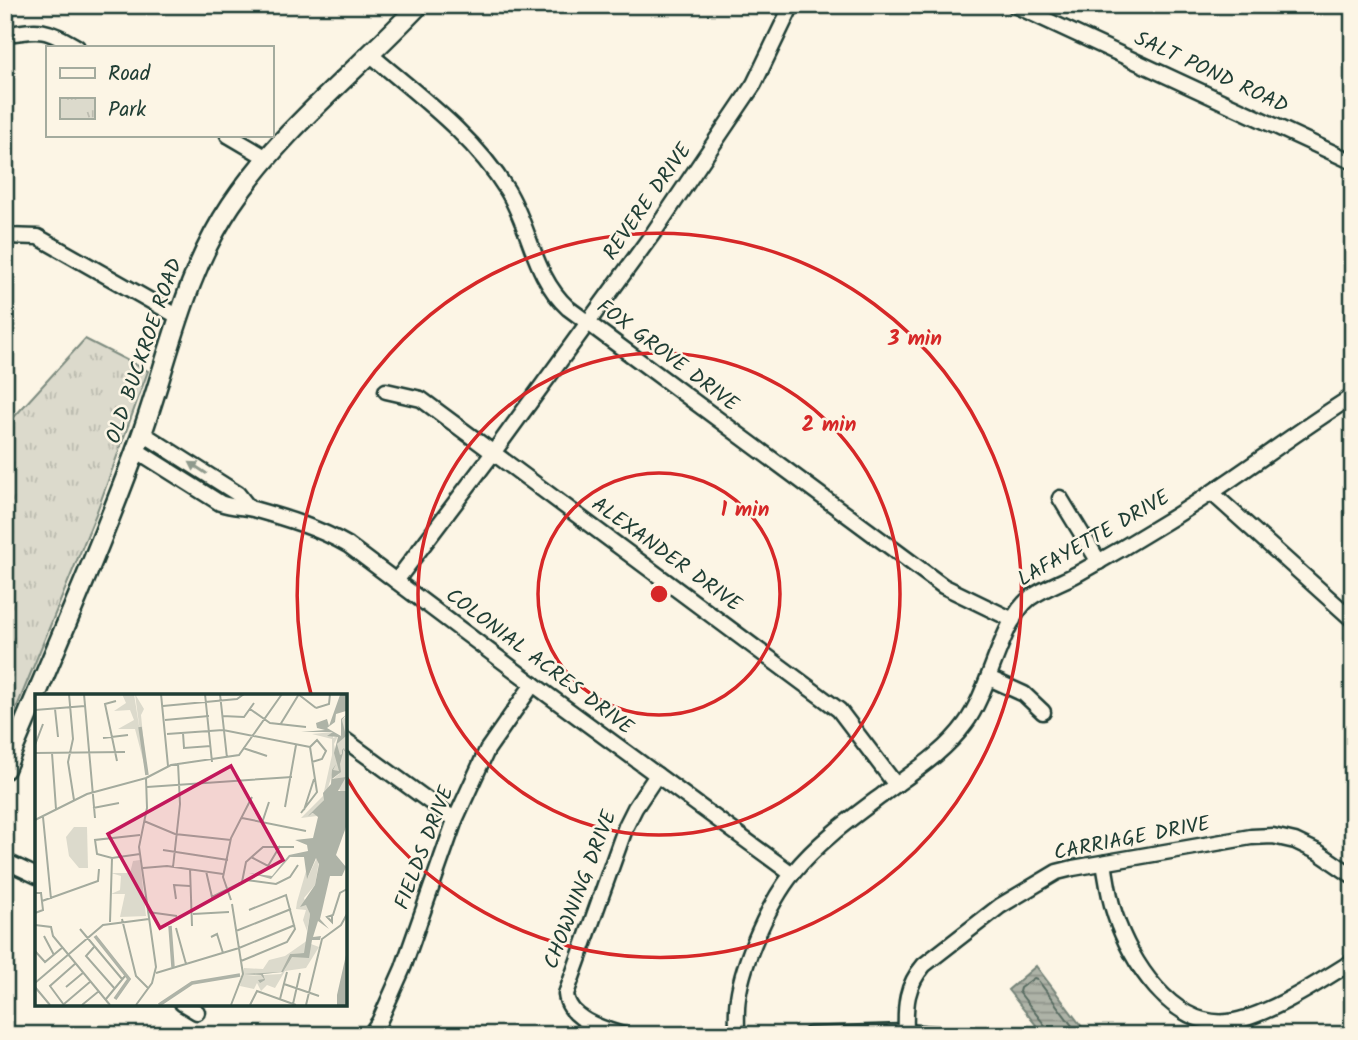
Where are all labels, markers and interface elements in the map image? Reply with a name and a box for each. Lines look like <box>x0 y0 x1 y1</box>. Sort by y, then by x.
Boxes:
street label: SALT POND ROAD <box>1128 23 1294 123</box>
legend <box>46 46 273 136</box>
text: Road <box>108 58 151 91</box>
text: Park <box>108 94 146 127</box>
street label: REVERE DRIVE <box>595 136 701 267</box>
street label: OLD BUCKROE ROAD <box>98 254 192 448</box>
street label: FOX GROVE DRIVE <box>589 291 746 421</box>
text: 3 min <box>887 323 942 356</box>
text: 2 min <box>802 409 856 442</box>
one-way arrow <box>188 462 207 475</box>
street label: LAFAYETTE DRIVE <box>1012 482 1177 596</box>
street label: ALEXANDER DRIVE <box>584 489 749 621</box>
text: 1 min <box>721 494 769 527</box>
street label: COLONIAL ACRES DRIVE <box>438 580 641 744</box>
centre of rings <box>647 582 671 606</box>
inset map <box>35 694 346 1005</box>
street label: FIELDS DRIVE <box>386 781 464 915</box>
street label: CHOWNING DRIVE <box>536 805 627 974</box>
street label: CARRIAGE DRIVE <box>1051 808 1214 870</box>

